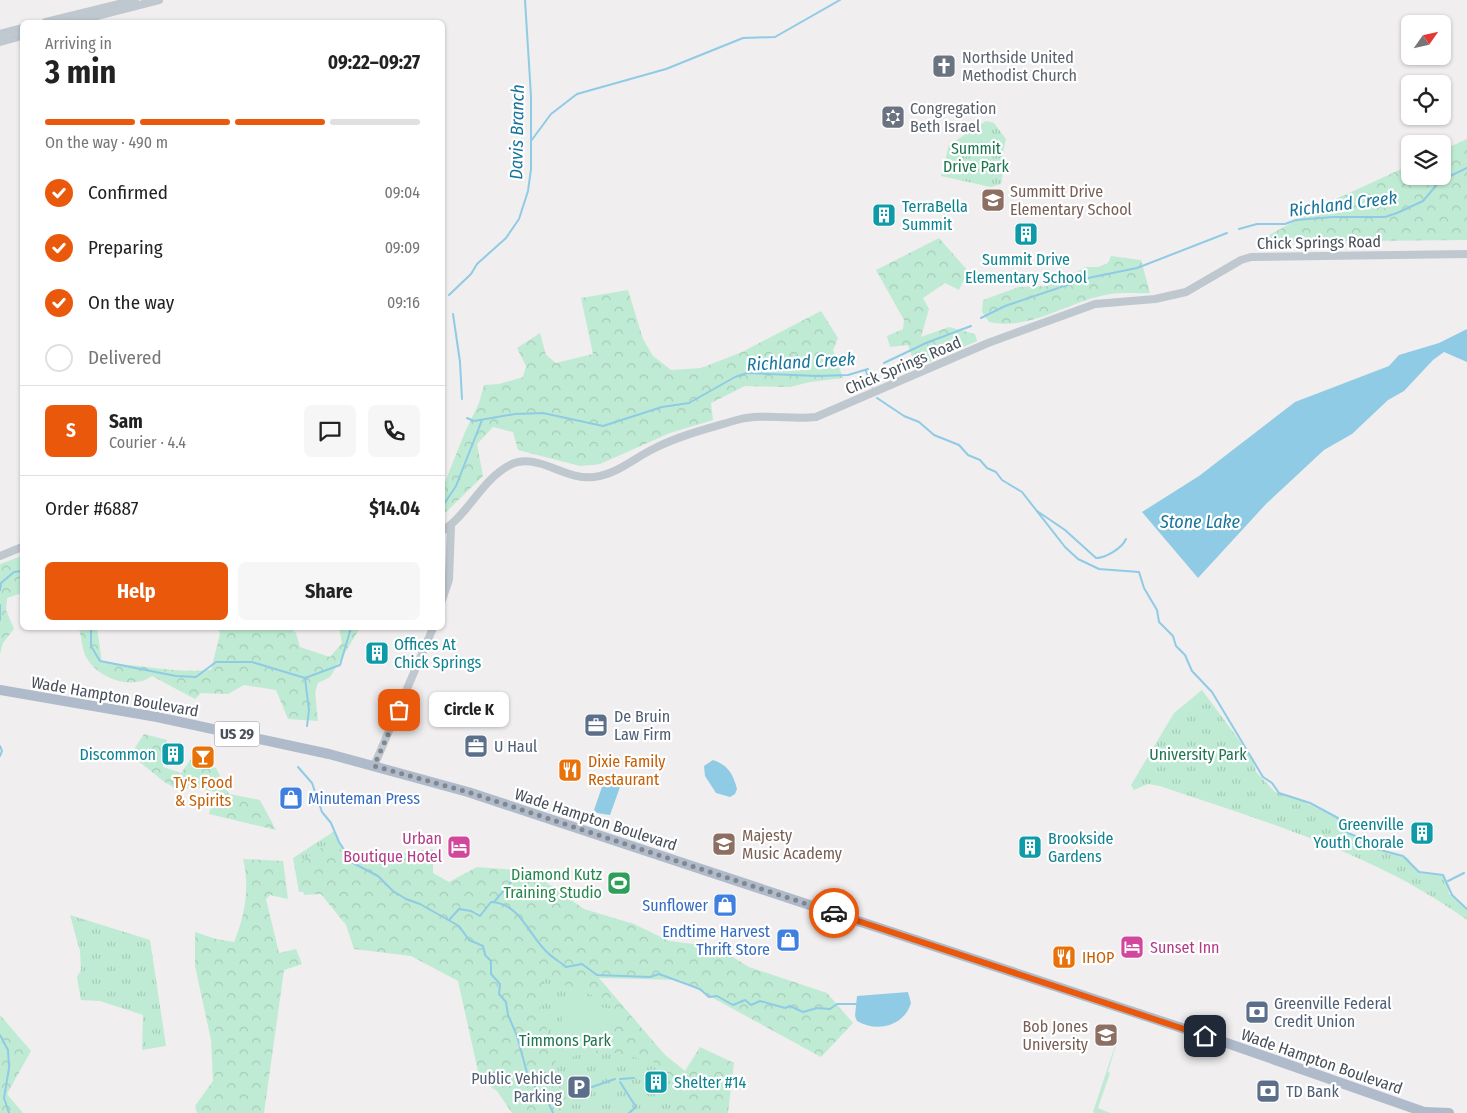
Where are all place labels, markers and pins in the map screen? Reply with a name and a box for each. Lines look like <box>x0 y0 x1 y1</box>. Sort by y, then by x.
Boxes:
place label: Northside United Methodist Church <box>962 48 1077 85</box>
church icon: Northside United Methodist Church <box>931 53 957 79</box>
place label: Congregation Beth Israel <box>910 99 996 136</box>
synagogue icon: Congregation Beth Israel <box>880 104 906 130</box>
place label: Summitt Drive Elementary School <box>1010 182 1132 219</box>
school or university icon: Summitt Drive Elementary School <box>980 187 1006 213</box>
place label: TerraBella Summit <box>902 197 968 234</box>
building icon: TerraBella Summit <box>871 202 897 228</box>
building icon: Summit Drive Elementary School <box>1013 221 1039 247</box>
place label: Summit Drive Elementary School <box>965 250 1087 287</box>
place label: Offices At Chick Springs <box>394 635 481 672</box>
building icon: Offices At Chick Springs <box>364 640 390 666</box>
pin <box>378 689 420 731</box>
callout: Circle K <box>429 692 509 728</box>
place label: De Bruin Law Firm <box>614 707 671 744</box>
office icon: De Bruin Law Firm <box>583 712 609 738</box>
office icon: U Haul <box>463 733 489 759</box>
place label: U Haul <box>494 737 537 756</box>
building icon: Discommon <box>160 741 186 767</box>
bar icon: Ty's Food & Spirits <box>190 744 216 770</box>
place label: Discommon <box>79 745 156 764</box>
place label: Dixie Family Restaurant <box>588 752 666 789</box>
restaurant icon: Dixie Family Restaurant <box>557 757 583 783</box>
place label: Ty's Food & Spirits <box>173 773 233 810</box>
shop icon: Minuteman Press <box>278 785 304 811</box>
place label: Minuteman Press <box>308 789 420 808</box>
place label: Greenville Youth Chorale <box>1313 815 1404 852</box>
building icon: Greenville Youth Chorale <box>1409 820 1435 846</box>
place label: Majesty Music Academy <box>742 826 843 863</box>
place label: Urban Boutique Hotel <box>343 829 442 866</box>
place label: Brookside Gardens <box>1048 829 1114 866</box>
school or university icon: Majesty Music Academy <box>711 831 737 857</box>
hotel icon: Urban Boutique Hotel <box>446 834 472 860</box>
building icon: Brookside Gardens <box>1017 834 1043 860</box>
place label: Diamond Kutz Training Studio <box>503 865 602 902</box>
sports icon: Diamond Kutz Training Studio <box>606 870 632 896</box>
shop icon: Sunflower <box>712 892 738 918</box>
place label: Sunflower <box>642 896 708 915</box>
place label: Endtime Harvest Thrift Store <box>662 922 771 959</box>
shop icon: Endtime Harvest Thrift Store <box>775 927 801 953</box>
hotel icon: Sunset Inn <box>1119 934 1145 960</box>
place label: Sunset Inn <box>1150 938 1220 957</box>
restaurant icon: IHOP <box>1051 944 1077 970</box>
place label: IHOP <box>1082 948 1114 967</box>
place label: Greenville Federal Credit Union <box>1274 994 1391 1031</box>
bank icon: Greenville Federal Credit Union <box>1244 999 1270 1025</box>
pin <box>1184 1015 1226 1057</box>
place label: Bob Jones University <box>1023 1017 1089 1054</box>
school or university icon: Bob Jones University <box>1093 1022 1119 1048</box>
place label: Public Vehicle Parking <box>471 1069 562 1106</box>
building icon: Shelter #14 <box>643 1069 669 1095</box>
place label: Shelter #14 <box>674 1073 747 1092</box>
parking icon: Public Vehicle Parking <box>566 1074 592 1100</box>
bank icon: TD Bank <box>1255 1078 1281 1104</box>
place label: TD Bank <box>1286 1082 1339 1101</box>

